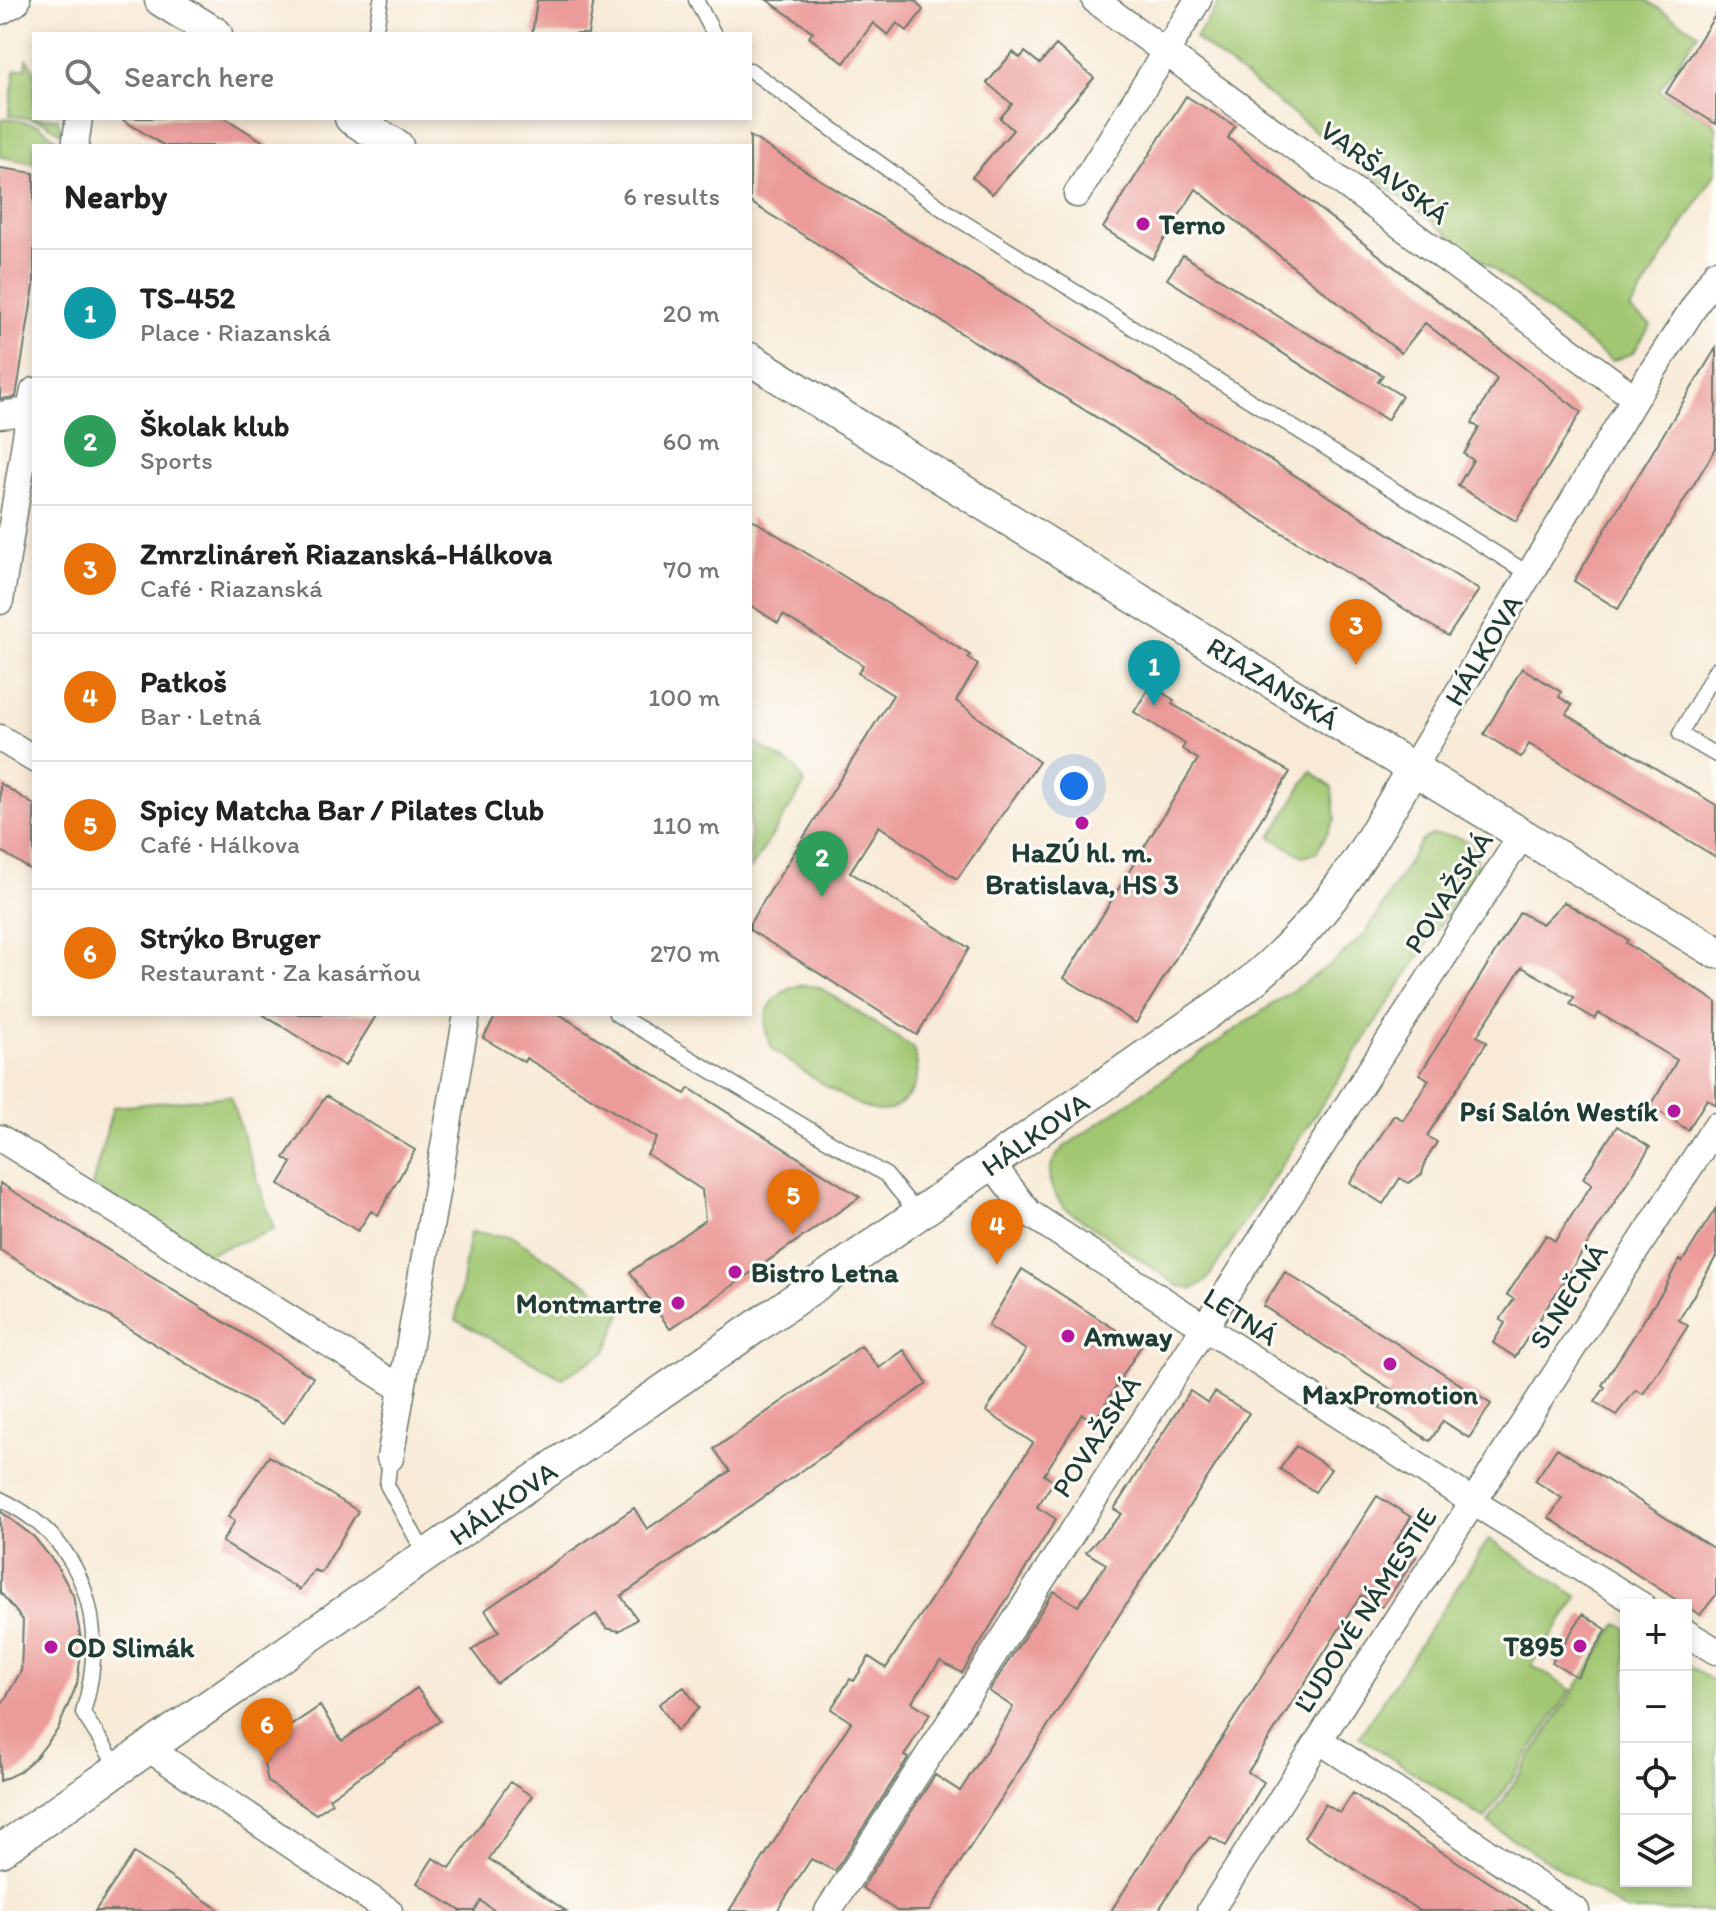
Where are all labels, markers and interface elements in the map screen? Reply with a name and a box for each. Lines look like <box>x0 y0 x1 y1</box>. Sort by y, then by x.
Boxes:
search box <box>32 32 752 120</box>
icon: search <box>60 54 104 98</box>
text: Search here <box>124 58 274 95</box>
street label: VARŠAVSKÁ <box>1314 113 1456 231</box>
text: Nearby <box>64 176 167 217</box>
text: 6 results <box>623 180 720 212</box>
place label: Terno <box>1158 207 1226 241</box>
marker: Terno <box>1134 215 1152 233</box>
text: TS-452 <box>140 279 235 316</box>
text: 1 <box>84 297 96 329</box>
text: 20 m <box>663 297 720 329</box>
text: Place · Riazanská <box>140 316 331 348</box>
text: Školak klub <box>140 407 289 444</box>
text: 2 <box>83 425 97 457</box>
text: 60 m <box>663 425 720 457</box>
text: Sports <box>140 444 213 476</box>
text: Zmrzlináreň Riazanská-Hálkova <box>140 535 552 572</box>
text: 3 <box>83 553 97 585</box>
text: 70 m <box>663 553 720 585</box>
text: Café · Riazanská <box>140 572 323 604</box>
street label: HÁLKOVA <box>1437 588 1529 712</box>
pin: 3 <box>1330 599 1382 665</box>
street label: RIAZANSKÁ <box>1201 629 1345 737</box>
pin: 1 <box>1128 640 1180 706</box>
text: Patkoš <box>140 663 227 700</box>
text: 4 <box>82 681 98 713</box>
text: 100 m <box>648 681 720 713</box>
text: Bar · Letná <box>140 700 261 732</box>
your location <box>1054 766 1094 806</box>
text: Spicy Matcha Bar / Pilates Club <box>140 791 544 828</box>
text: 5 <box>83 809 97 841</box>
text: 110 m <box>652 809 720 841</box>
marker: HaZÚ hl. m. Bratislava, HS 3 <box>1073 814 1091 832</box>
street label: POVAŽSKÁ <box>1396 825 1500 959</box>
text: Café · Hálkova <box>140 828 300 860</box>
pin: 2 <box>796 831 848 897</box>
place label: HaZÚ hl. m. Bratislava, HS 3 <box>985 835 1179 901</box>
text: Strýko Bruger <box>140 919 320 956</box>
text: 6 <box>83 937 97 969</box>
text: 270 m <box>650 937 720 969</box>
text: Restaurant · Za kasárňou <box>140 956 421 988</box>
street label: HÁLKOVA <box>975 1085 1096 1183</box>
place label: Psí Salón Westík <box>1460 1094 1659 1128</box>
marker: Psí Salón Westík <box>1665 1102 1683 1120</box>
pin: 5 <box>767 1169 819 1235</box>
pin: 4 <box>971 1199 1023 1265</box>
street label: SLNEČNÁ <box>1521 1237 1615 1355</box>
place label: Bistro Letna <box>751 1255 899 1289</box>
marker: Bistro Letna <box>726 1263 744 1281</box>
street label: LETNÁ <box>1197 1279 1285 1353</box>
place label: Montmartre <box>516 1286 662 1320</box>
marker: Montmartre <box>669 1294 687 1312</box>
place label: Amway <box>1083 1319 1173 1353</box>
marker: Amway <box>1059 1327 1077 1345</box>
marker: MaxPromotion <box>1381 1355 1399 1373</box>
street label: POVAŽSKÁ <box>1044 1369 1148 1503</box>
place label: MaxPromotion <box>1302 1377 1478 1411</box>
street label: HÁLKOVA <box>443 1454 564 1552</box>
street label: ĽUDOVÉ NÁMESTIE <box>1286 1501 1444 1719</box>
map controls <box>1620 1599 1692 1887</box>
button: + <box>1620 1599 1692 1671</box>
place label: T895 <box>1503 1629 1564 1663</box>
place label: OD Slimák <box>67 1630 195 1664</box>
marker: T895 <box>1571 1637 1589 1655</box>
marker: OD Slimák <box>42 1638 60 1656</box>
button: − <box>1620 1671 1692 1743</box>
pin: 6 <box>241 1698 293 1764</box>
button: locate <box>1620 1743 1692 1815</box>
button: layers <box>1620 1815 1692 1887</box>

